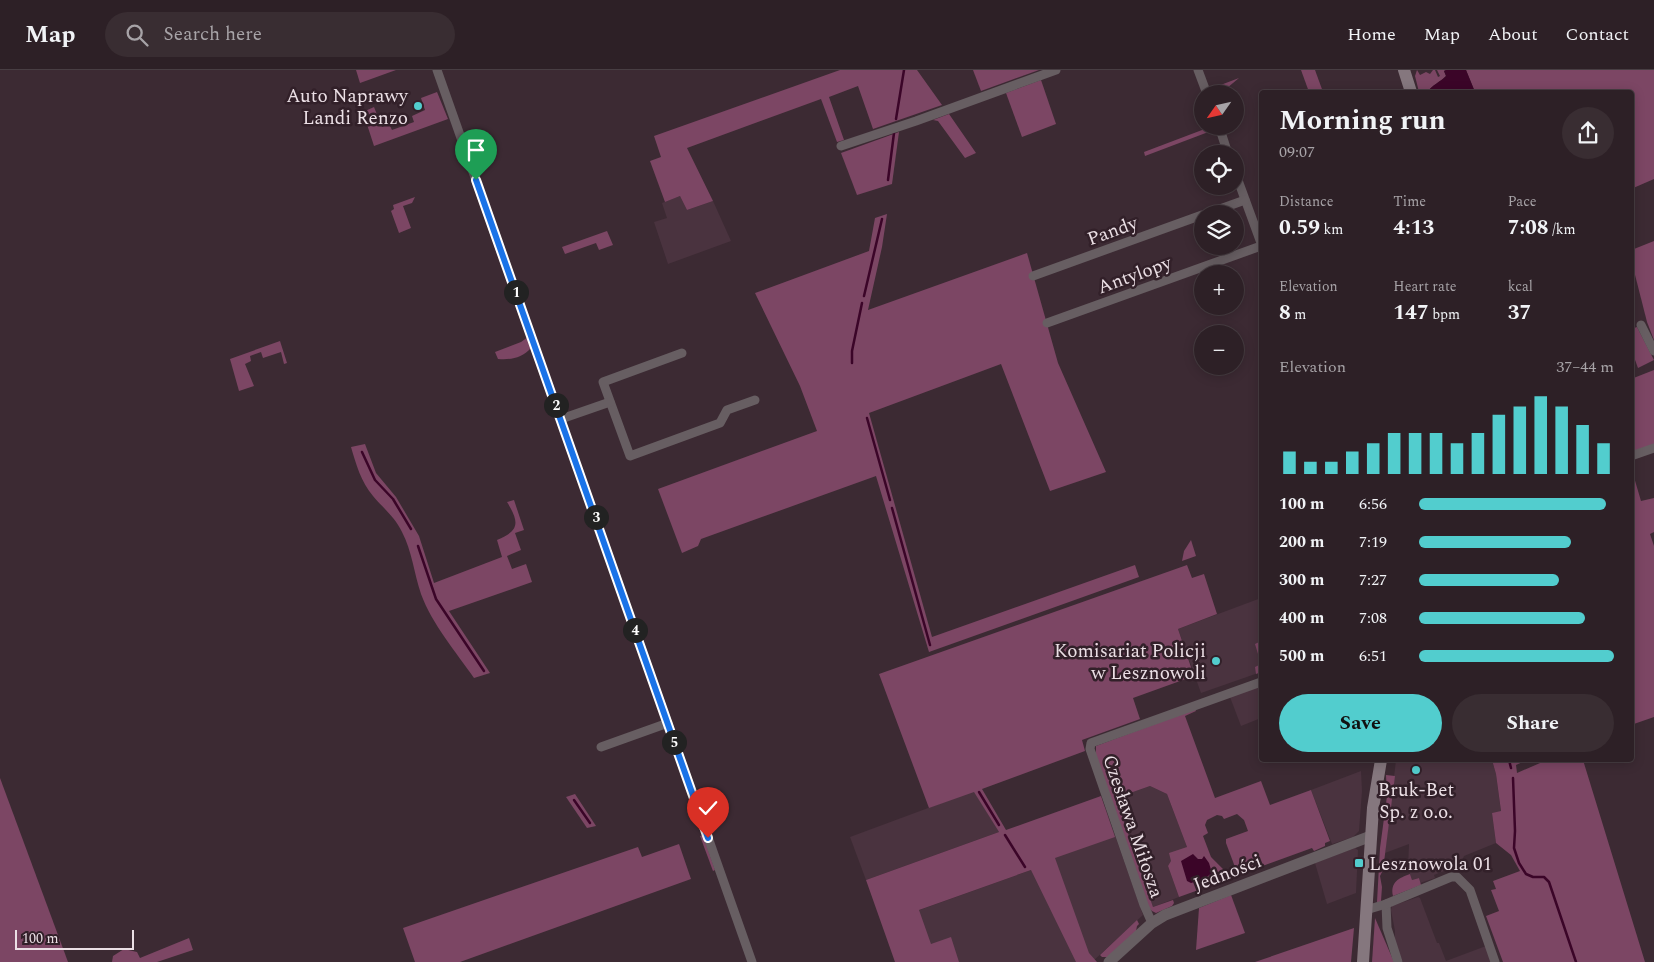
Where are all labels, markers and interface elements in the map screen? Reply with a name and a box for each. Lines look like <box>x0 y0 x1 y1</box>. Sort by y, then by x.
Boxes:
search box <box>105 12 455 57</box>
text: Map <box>25 17 75 53</box>
text: Search here <box>163 20 262 49</box>
icon: search <box>123 21 151 49</box>
text: Home <box>1347 21 1396 48</box>
text: Map <box>1424 21 1460 48</box>
text: About <box>1488 21 1538 48</box>
text: Contact <box>1566 21 1629 48</box>
place label: Auto Naprawy Landi Renzo <box>286 82 409 133</box>
north arrow <box>1194 85 1244 135</box>
map controls <box>1194 85 1244 375</box>
text: Morning run <box>1279 99 1446 142</box>
marker: Auto Naprawy Landi Renzo <box>412 100 424 112</box>
button: share <box>1562 107 1614 159</box>
pin <box>455 129 497 180</box>
icon: arrive <box>462 136 490 164</box>
text: 09:07 <box>1279 140 1315 164</box>
button: locate <box>1194 145 1244 195</box>
text: Distance <box>1279 191 1334 212</box>
text: Time <box>1393 191 1426 212</box>
text: Pace <box>1508 191 1537 212</box>
button: layers <box>1194 205 1244 255</box>
street label: Pandy <box>1083 209 1143 254</box>
text: 0.59 <box>1279 212 1320 244</box>
text: 4:13 <box>1393 212 1434 244</box>
text: 7:08 <box>1508 212 1549 244</box>
text: km <box>1320 219 1343 240</box>
text: /km <box>1549 219 1576 240</box>
street label: Antylopy <box>1093 248 1176 302</box>
button: + <box>1194 265 1244 315</box>
text: Elevation <box>1279 276 1338 297</box>
text: Heart rate <box>1393 276 1457 297</box>
text: kcal <box>1508 276 1533 297</box>
pin: 1 <box>504 280 528 304</box>
text: 1 <box>513 282 520 303</box>
text: 8 <box>1279 297 1291 329</box>
text: 147 <box>1393 297 1429 329</box>
text: 37 <box>1508 297 1531 329</box>
text: m <box>1291 304 1306 325</box>
text: bpm <box>1429 304 1460 325</box>
button: − <box>1194 325 1244 375</box>
text: Elevation <box>1279 355 1346 379</box>
text: 37–44 m <box>1556 355 1614 379</box>
pin: 2 <box>544 392 568 418</box>
text: 2 <box>553 395 560 416</box>
text: 100 m <box>1279 492 1324 516</box>
text: 6:56 <box>1359 492 1387 516</box>
pin: 3 <box>584 504 608 530</box>
text: 3 <box>593 507 600 528</box>
text: 200 m <box>1279 530 1324 554</box>
text: 7:19 <box>1359 530 1387 554</box>
text: 300 m <box>1279 568 1324 592</box>
text: 7:27 <box>1359 568 1387 592</box>
text: 400 m <box>1279 606 1324 630</box>
text: 7:08 <box>1359 606 1387 630</box>
pin: 4 <box>622 618 648 642</box>
text: 4 <box>632 620 639 641</box>
place label: Komisariat Policji w Lesznowoli <box>1054 637 1206 688</box>
text: 500 m <box>1279 644 1324 668</box>
text: 6:51 <box>1359 644 1387 668</box>
marker: Komisariat Policji w Lesznowoli <box>1210 655 1222 667</box>
button: Save <box>1279 694 1442 752</box>
button: Share <box>1452 694 1614 752</box>
pin: 5 <box>662 730 686 754</box>
text: 5 <box>671 732 678 753</box>
street label: Czesława Miłosza <box>1095 751 1171 903</box>
marker: Bruk-Bet Sp. z o.o. <box>1410 764 1422 776</box>
place label: Bruk-Bet Sp. z o.o. <box>1378 776 1454 827</box>
pin <box>687 787 729 838</box>
icon: check <box>694 794 722 822</box>
street label: Jedności <box>1189 847 1266 900</box>
place label: Lesznowola 01 <box>1369 850 1492 879</box>
marker: Lesznowola 01 <box>1353 857 1365 869</box>
scale bar <box>15 927 134 950</box>
text: 100 m <box>22 928 59 949</box>

